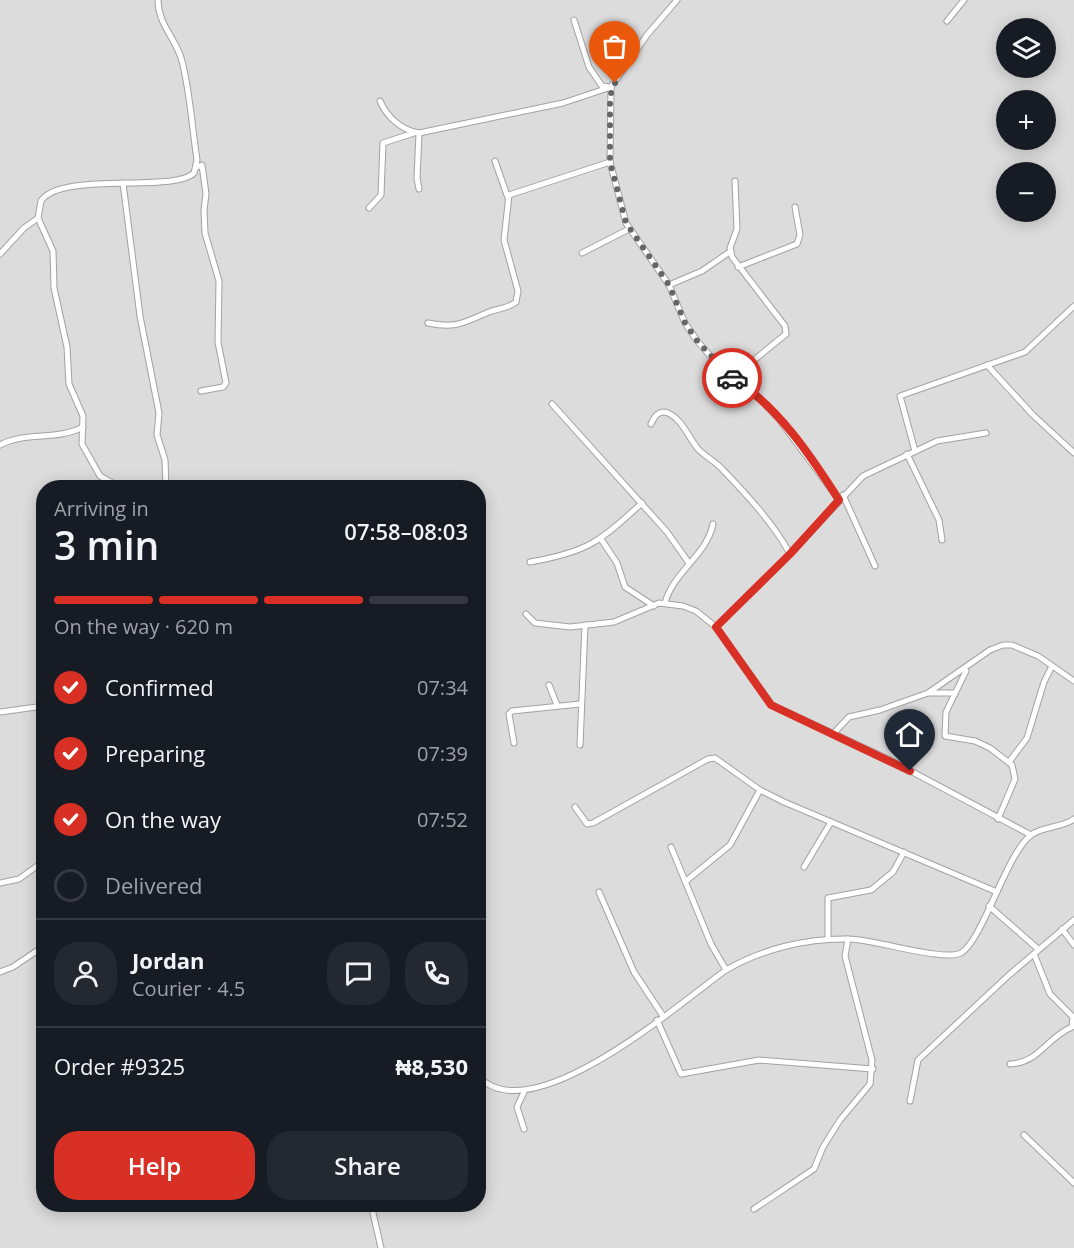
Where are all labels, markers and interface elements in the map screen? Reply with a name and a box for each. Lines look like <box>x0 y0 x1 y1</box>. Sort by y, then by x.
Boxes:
map controls <box>996 18 1056 222</box>
button: layers <box>996 18 1056 78</box>
pin <box>589 21 640 83</box>
icon: bag <box>598 30 631 63</box>
button: + <box>996 90 1056 150</box>
button: − <box>996 162 1056 222</box>
courier <box>702 348 762 408</box>
icon: car <box>716 362 749 395</box>
text: Arriving in <box>54 495 149 522</box>
text: 07:58–08:03 <box>344 516 468 546</box>
text: 3 min <box>54 518 159 571</box>
text: On the way · 620 m <box>54 613 233 640</box>
icon: check <box>54 671 87 704</box>
text: Confirmed <box>105 672 214 702</box>
text: 07:34 <box>417 674 468 701</box>
pin <box>884 709 935 771</box>
icon: home <box>893 718 926 751</box>
icon: check <box>54 737 87 770</box>
text: Preparing <box>105 738 205 768</box>
text: 07:39 <box>417 740 468 767</box>
icon: check <box>54 803 87 836</box>
text: On the way <box>105 804 221 834</box>
text: 07:52 <box>417 806 468 833</box>
text: Delivered <box>105 870 203 900</box>
button: person <box>54 942 117 1005</box>
button: chat <box>327 942 390 1005</box>
button: phone <box>405 942 468 1005</box>
text: Jordan <box>132 945 205 975</box>
text: Courier · 4.5 <box>132 975 245 1002</box>
text: Order #9325 <box>54 1051 185 1081</box>
text: ₦8,530 <box>396 1051 468 1081</box>
button: Help <box>54 1131 255 1200</box>
button: Share <box>267 1131 468 1200</box>

